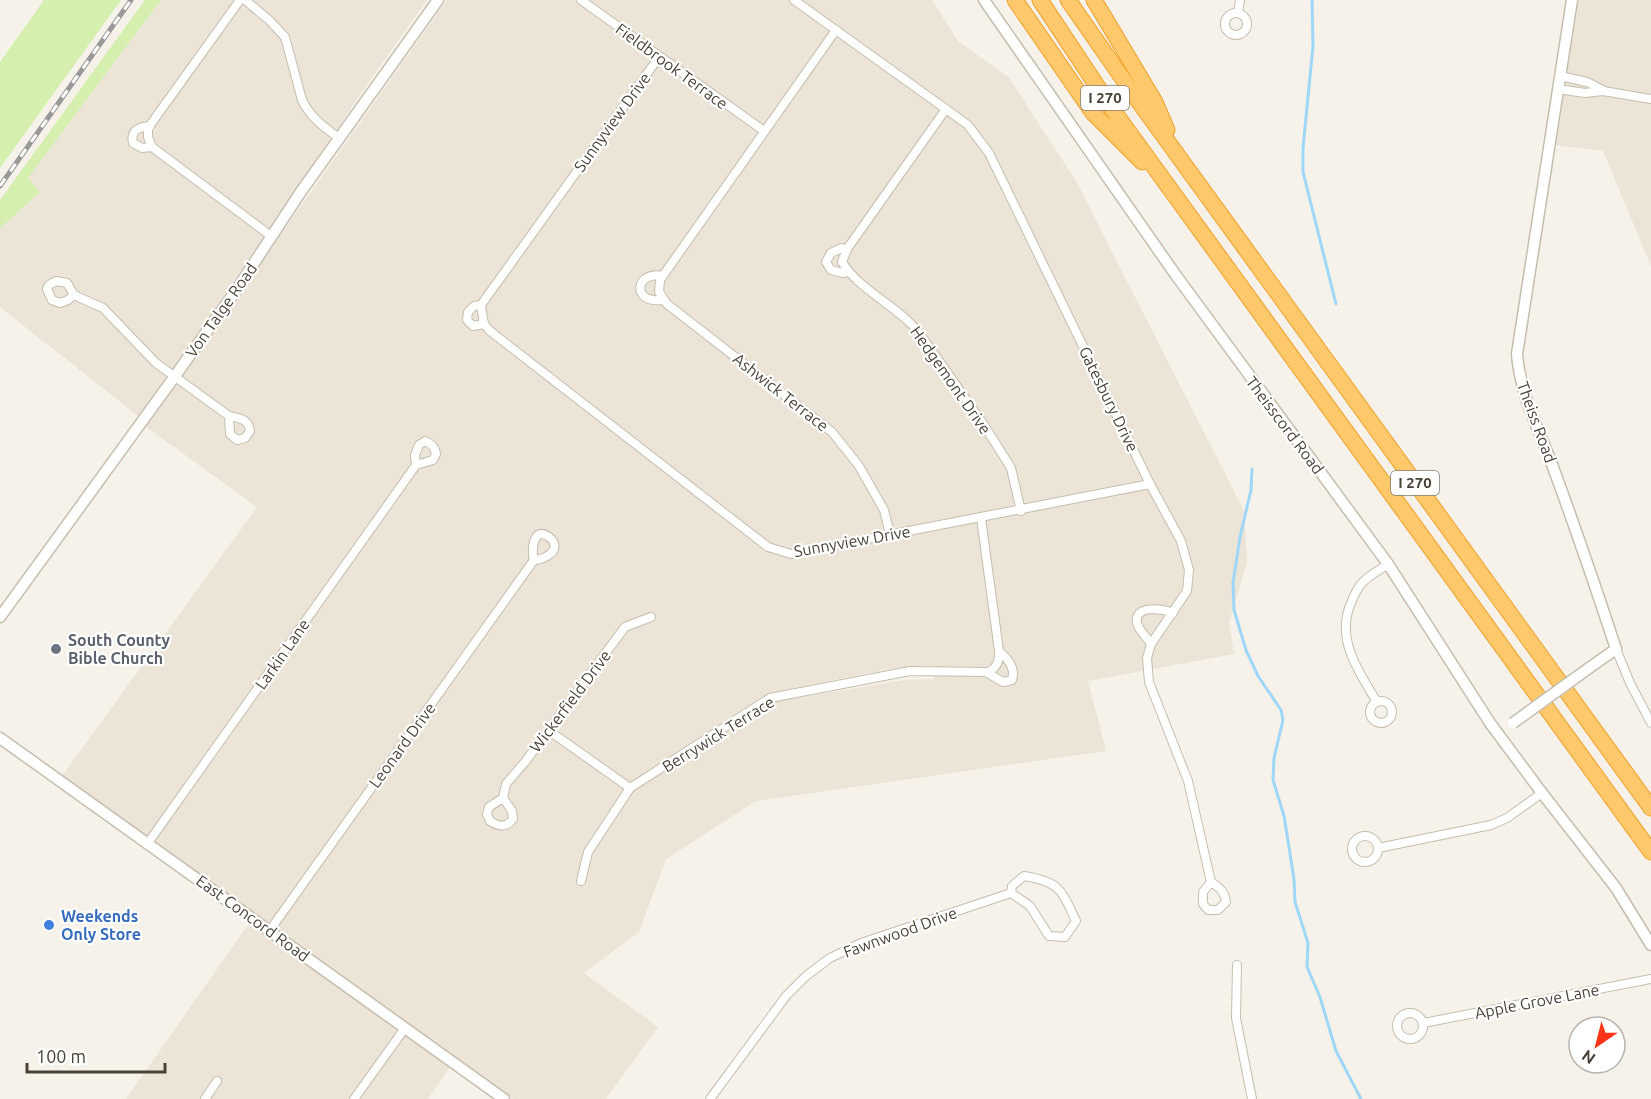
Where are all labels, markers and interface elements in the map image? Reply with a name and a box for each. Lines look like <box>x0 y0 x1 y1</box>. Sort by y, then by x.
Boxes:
street label: Fieldbrook Terrace <box>612 19 732 113</box>
street label: Sunnyview Drive <box>570 69 654 175</box>
road number: I 270 <box>1081 86 1129 110</box>
street label: Von Talge Road <box>182 259 260 361</box>
street label: Hedgemont Drive <box>907 323 995 437</box>
street label: Gatesbury Drive <box>1076 343 1142 455</box>
street label: Ashwick Terrace <box>730 349 832 435</box>
street label: Theisscord Road <box>1242 373 1328 477</box>
street label: Theiss Road <box>1514 379 1560 465</box>
road number: I 270 <box>1391 471 1439 495</box>
street label: Sunnyview Drive <box>792 522 912 560</box>
street label: Larkin Lane <box>251 615 313 693</box>
place label: South County Bible Church <box>68 631 171 667</box>
marker: South County Bible Church <box>49 642 63 656</box>
street label: Wickerfield Drive <box>526 646 614 756</box>
street label: Berrywick Terrace <box>659 692 777 776</box>
street label: Leonard Drive <box>365 699 439 791</box>
street label: East Concord Road <box>193 871 313 965</box>
street label: Fawnwood Drive <box>841 903 959 961</box>
place label: Weekends Only Store <box>61 907 141 943</box>
marker: Weekends Only Store <box>42 918 56 932</box>
street label: Apple Grove Lane <box>1473 980 1601 1022</box>
north arrow <box>1567 1015 1627 1075</box>
scale bar <box>27 1036 165 1074</box>
text: 100 m <box>36 1046 86 1066</box>
text: N <box>1578 1046 1598 1068</box>

